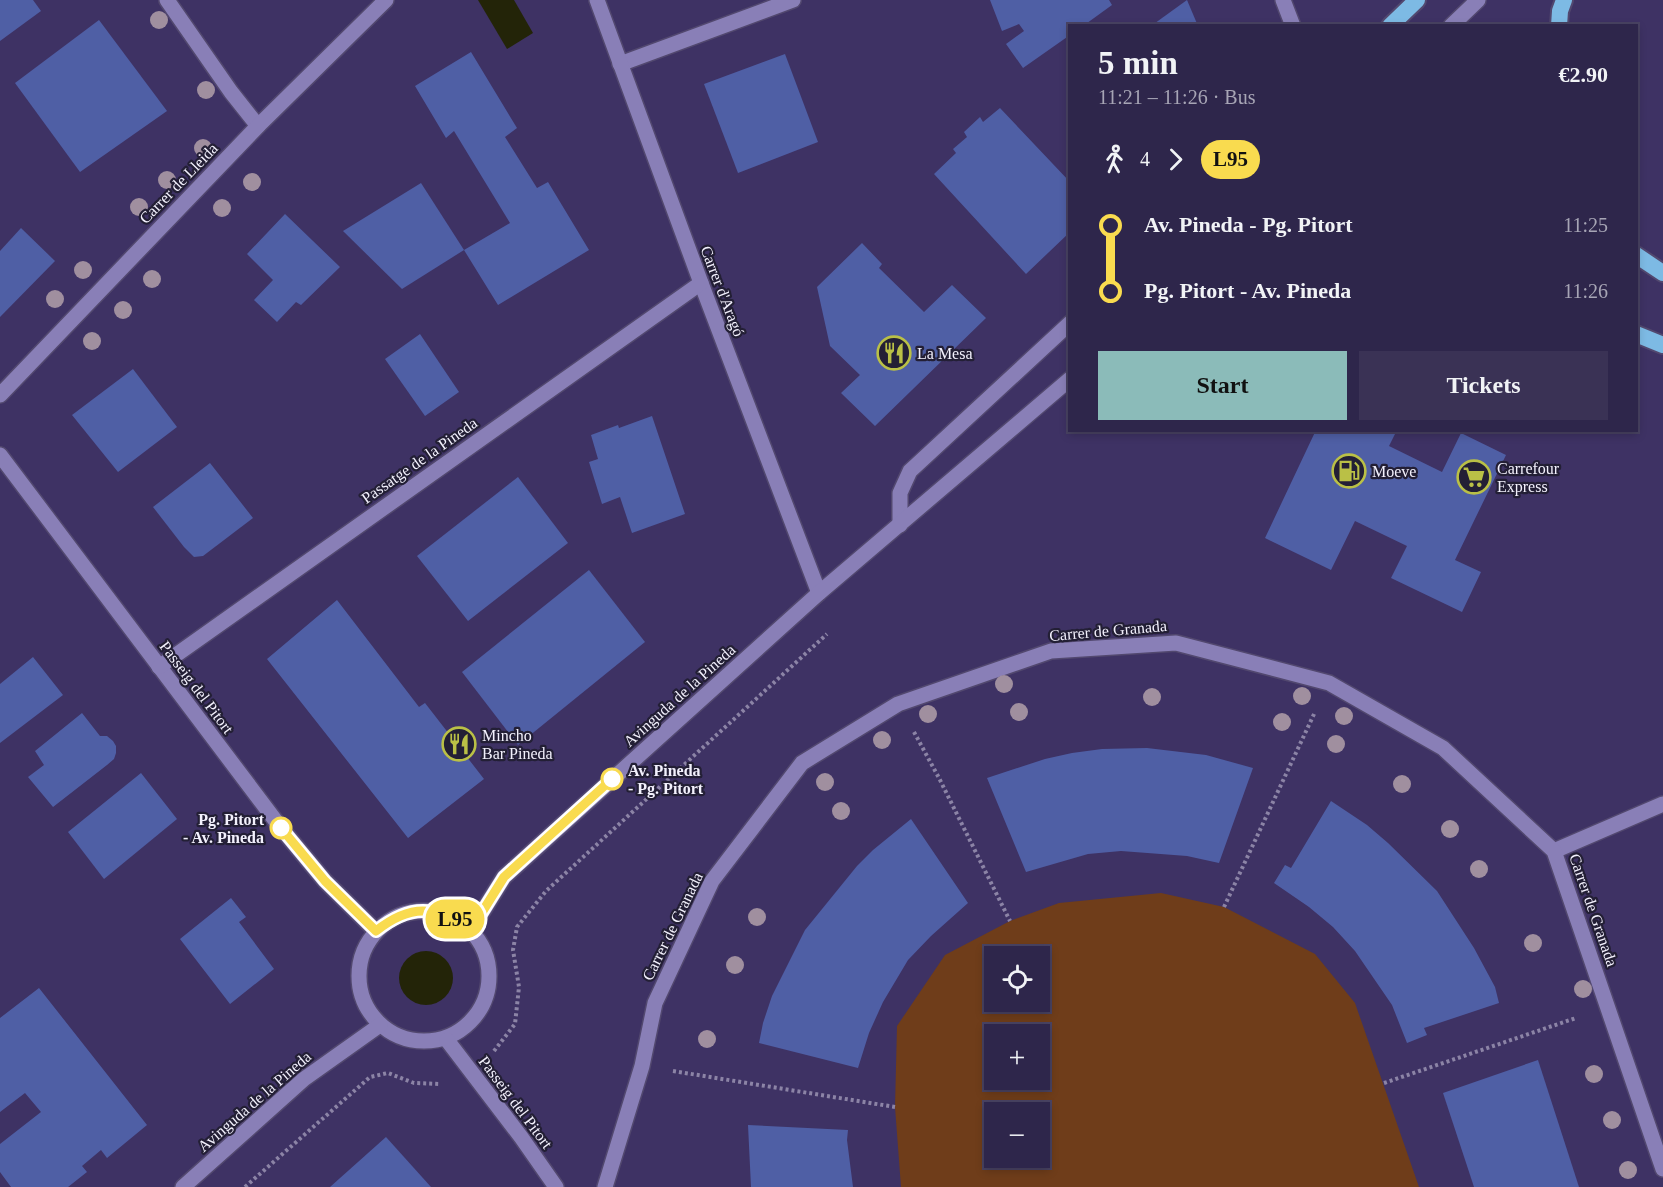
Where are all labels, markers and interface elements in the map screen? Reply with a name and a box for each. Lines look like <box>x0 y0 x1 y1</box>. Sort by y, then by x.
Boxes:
text: 5 min <box>1098 45 1178 81</box>
text: €2.90 <box>1559 62 1608 87</box>
text: 11:21 – 11:26 · Bus <box>1098 86 1255 108</box>
street label: Carrer de Lleida <box>136 140 221 227</box>
icon: walk <box>1098 143 1131 176</box>
icon: forward <box>1159 143 1192 176</box>
text: L95 <box>1213 147 1248 171</box>
text: 4 <box>1140 148 1150 170</box>
text: Av. Pineda - Pg. Pitort <box>1144 212 1353 237</box>
text: 11:25 <box>1563 214 1608 236</box>
street label: Carrer d'Aragó <box>697 243 748 339</box>
text: Pg. Pitort - Av. Pineda <box>1144 278 1351 303</box>
text: 11:26 <box>1563 280 1608 302</box>
restaurant icon: La Mesa <box>876 335 912 371</box>
place label: La Mesa <box>917 345 973 362</box>
button: Start <box>1098 351 1347 420</box>
button: Tickets <box>1359 351 1608 420</box>
street label: Passatge de la Pineda <box>358 414 481 508</box>
fuel station icon: Moeve <box>1331 453 1367 489</box>
supermarket icon: Carrefour Express <box>1456 459 1492 495</box>
place label: Carrefour Express <box>1497 460 1560 496</box>
place label: Moeve <box>1372 463 1416 480</box>
street label: Carrer de Granada <box>1048 617 1168 644</box>
street label: Passeig del Pitort <box>156 638 237 738</box>
street label: Avinguda de la Pineda <box>620 641 739 751</box>
restaurant icon: Mincho Bar Pineda <box>441 726 477 762</box>
place label: Mincho Bar Pineda <box>482 727 553 762</box>
place label: Av. Pineda - Pg. Pitort <box>628 762 704 798</box>
marker: Av. Pineda - Pg. Pitort <box>601 768 623 790</box>
place label: Pg. Pitort - Av. Pineda <box>183 811 265 846</box>
marker: Pg. Pitort - Av. Pineda <box>270 817 292 839</box>
street label: Carrer de Granada <box>1566 852 1621 969</box>
street label: Carrer de Granada <box>639 869 706 983</box>
line badge: L95 <box>420 900 490 938</box>
text: L95 <box>437 907 473 931</box>
map controls <box>984 946 1050 1168</box>
button: locate <box>984 946 1050 1012</box>
button: + <box>984 1024 1050 1090</box>
street label: Avinguda de la Pineda <box>194 1048 315 1156</box>
street label: Passeig del Pitort <box>475 1053 556 1153</box>
button: − <box>984 1102 1050 1168</box>

